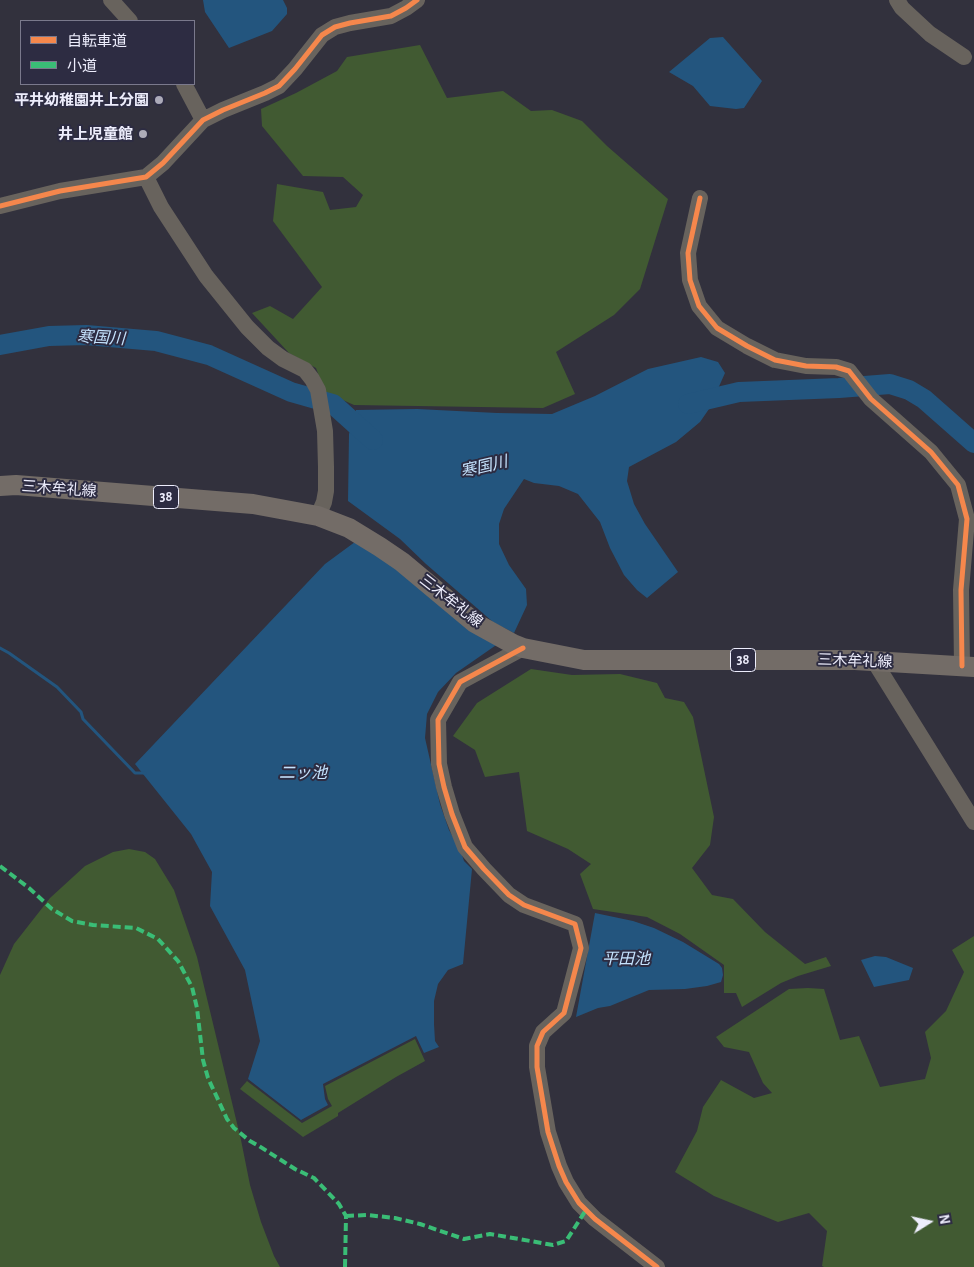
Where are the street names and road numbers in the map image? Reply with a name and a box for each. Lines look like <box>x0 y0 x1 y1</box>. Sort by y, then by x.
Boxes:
street label: 三木牟礼線 <box>21 477 97 501</box>
road number: 38 <box>154 486 178 508</box>
street label: 三木牟礼線 <box>416 571 486 631</box>
road number: 38 <box>730 648 756 672</box>
street label: 三木牟礼線 <box>817 651 893 671</box>

